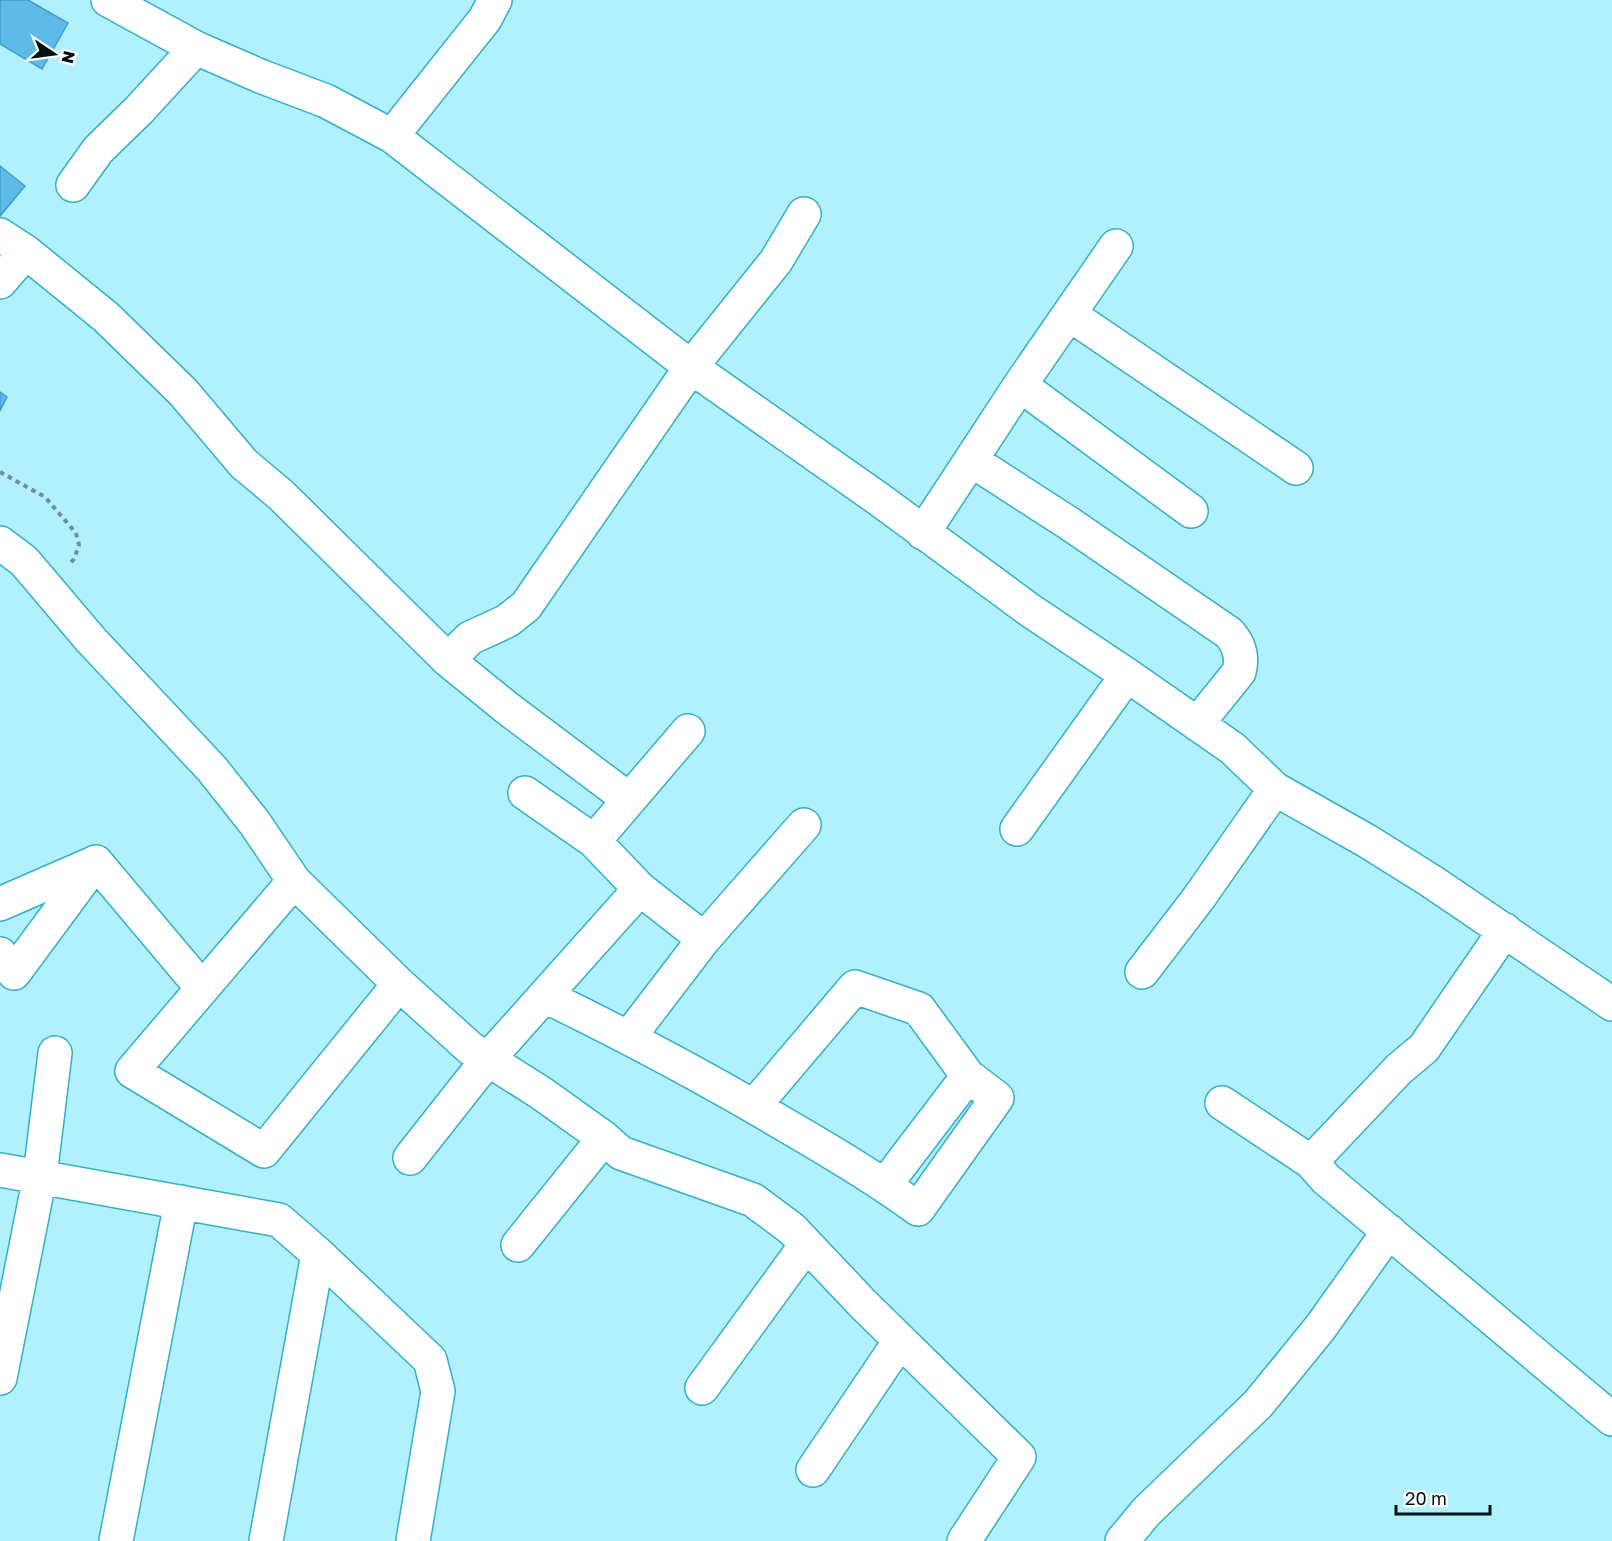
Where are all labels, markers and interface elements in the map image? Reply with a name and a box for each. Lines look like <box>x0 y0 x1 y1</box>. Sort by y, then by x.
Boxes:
north arrow <box>24 24 84 84</box>
text: N <box>58 49 80 66</box>
scale bar <box>1396 1478 1490 1516</box>
text: 20 m <box>1405 1487 1447 1509</box>

